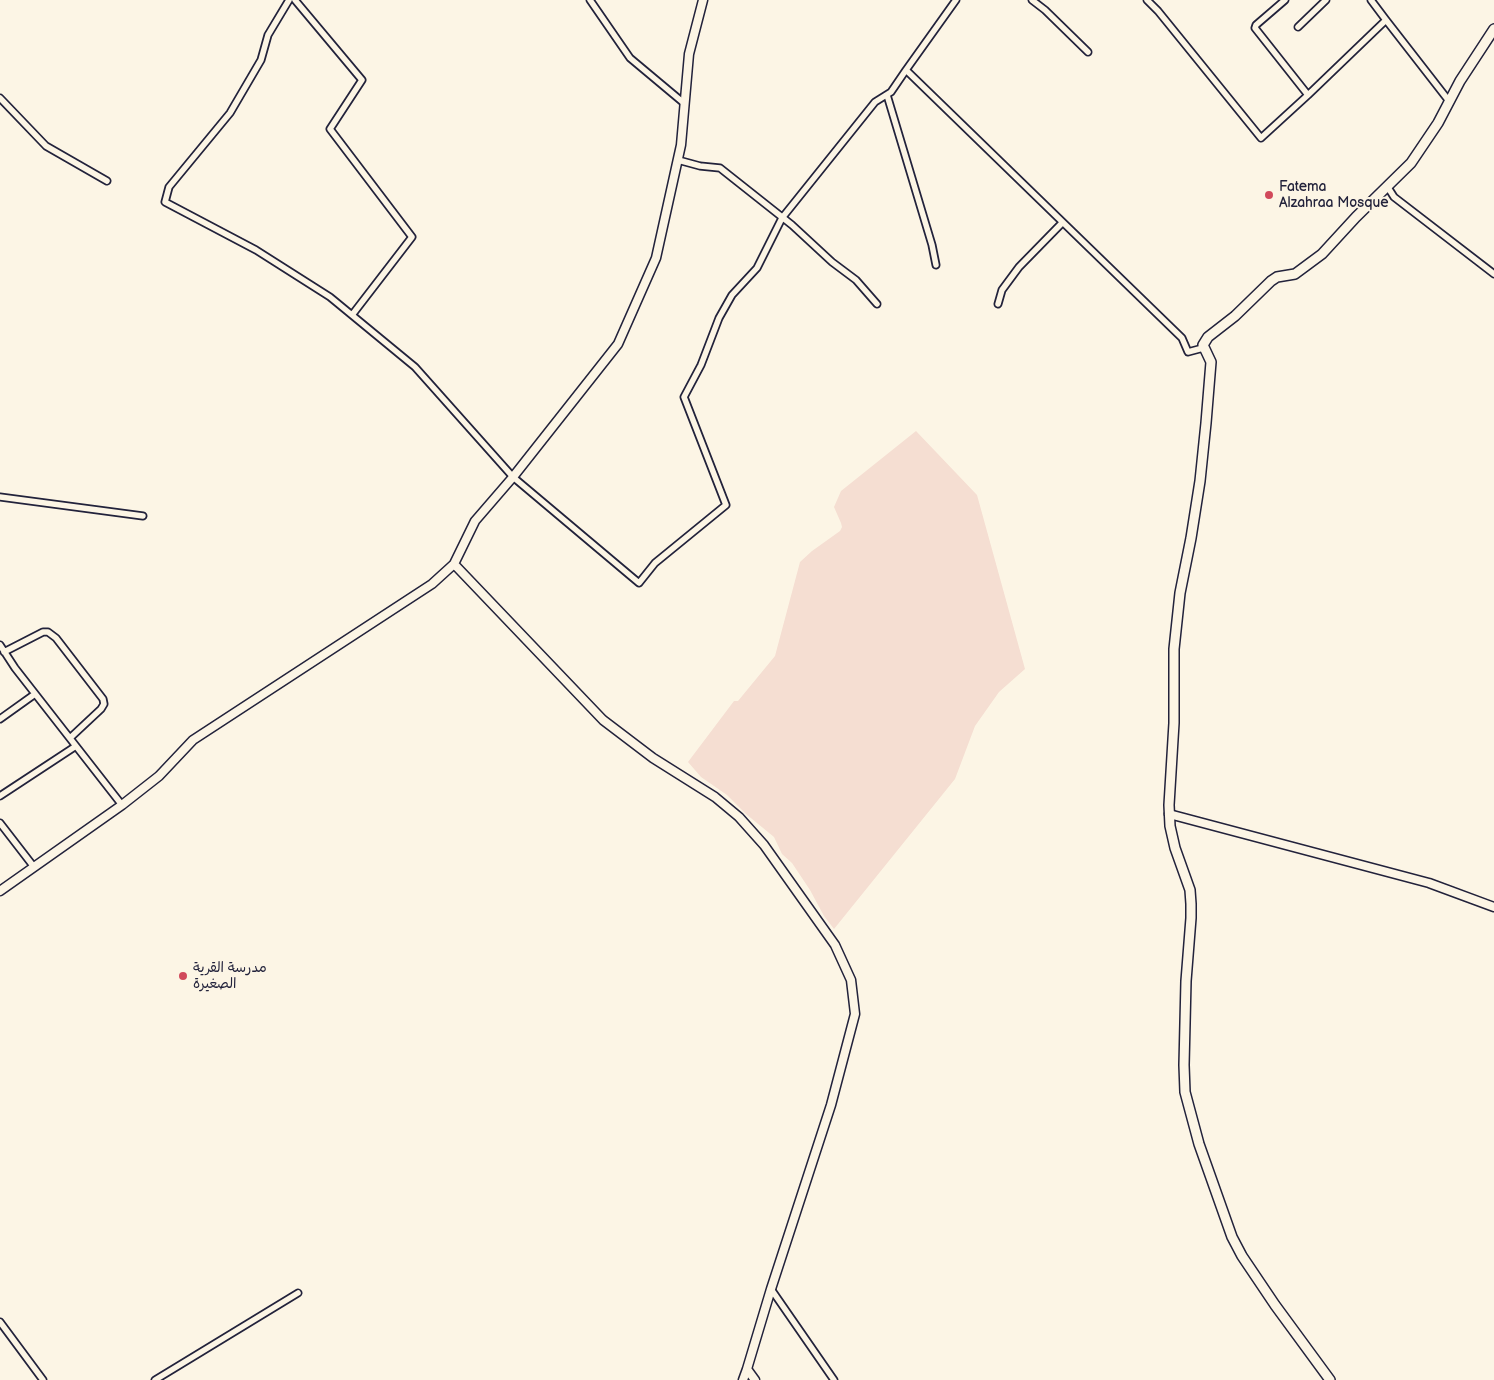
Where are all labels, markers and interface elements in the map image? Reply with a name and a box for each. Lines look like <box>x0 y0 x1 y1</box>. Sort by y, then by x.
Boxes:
place label: Fatema Alzahraa Mosque <box>1279 179 1389 212</box>
marker: Fatema Alzahraa Mosque <box>1263 189 1275 201</box>
place label: مدرسة القرية الصغيرة <box>193 960 267 992</box>
marker: مدرسة القرية الصغيرة <box>177 970 189 982</box>

